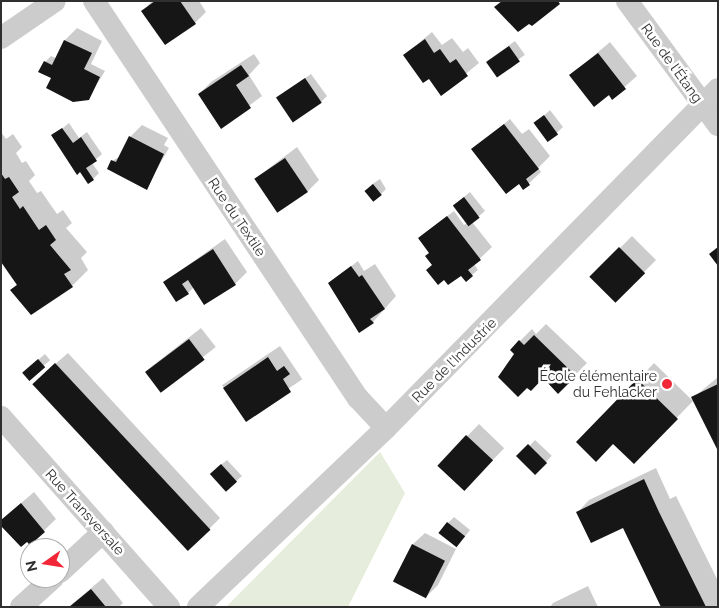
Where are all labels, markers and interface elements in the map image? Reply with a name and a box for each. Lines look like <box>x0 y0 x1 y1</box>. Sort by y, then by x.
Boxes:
street label: Rue de l'Étang <box>638 20 706 106</box>
street label: Rue du Textile <box>204 174 270 260</box>
street label: Rue de l'Industrie <box>408 314 500 406</box>
place label: École élémentaire du Fehlacker <box>539 368 657 401</box>
marker: École élémentaire du Fehlacker <box>661 378 673 390</box>
street label: Rue Transversale <box>42 465 128 559</box>
north arrow <box>20 538 70 588</box>
text: N <box>22 559 40 573</box>

